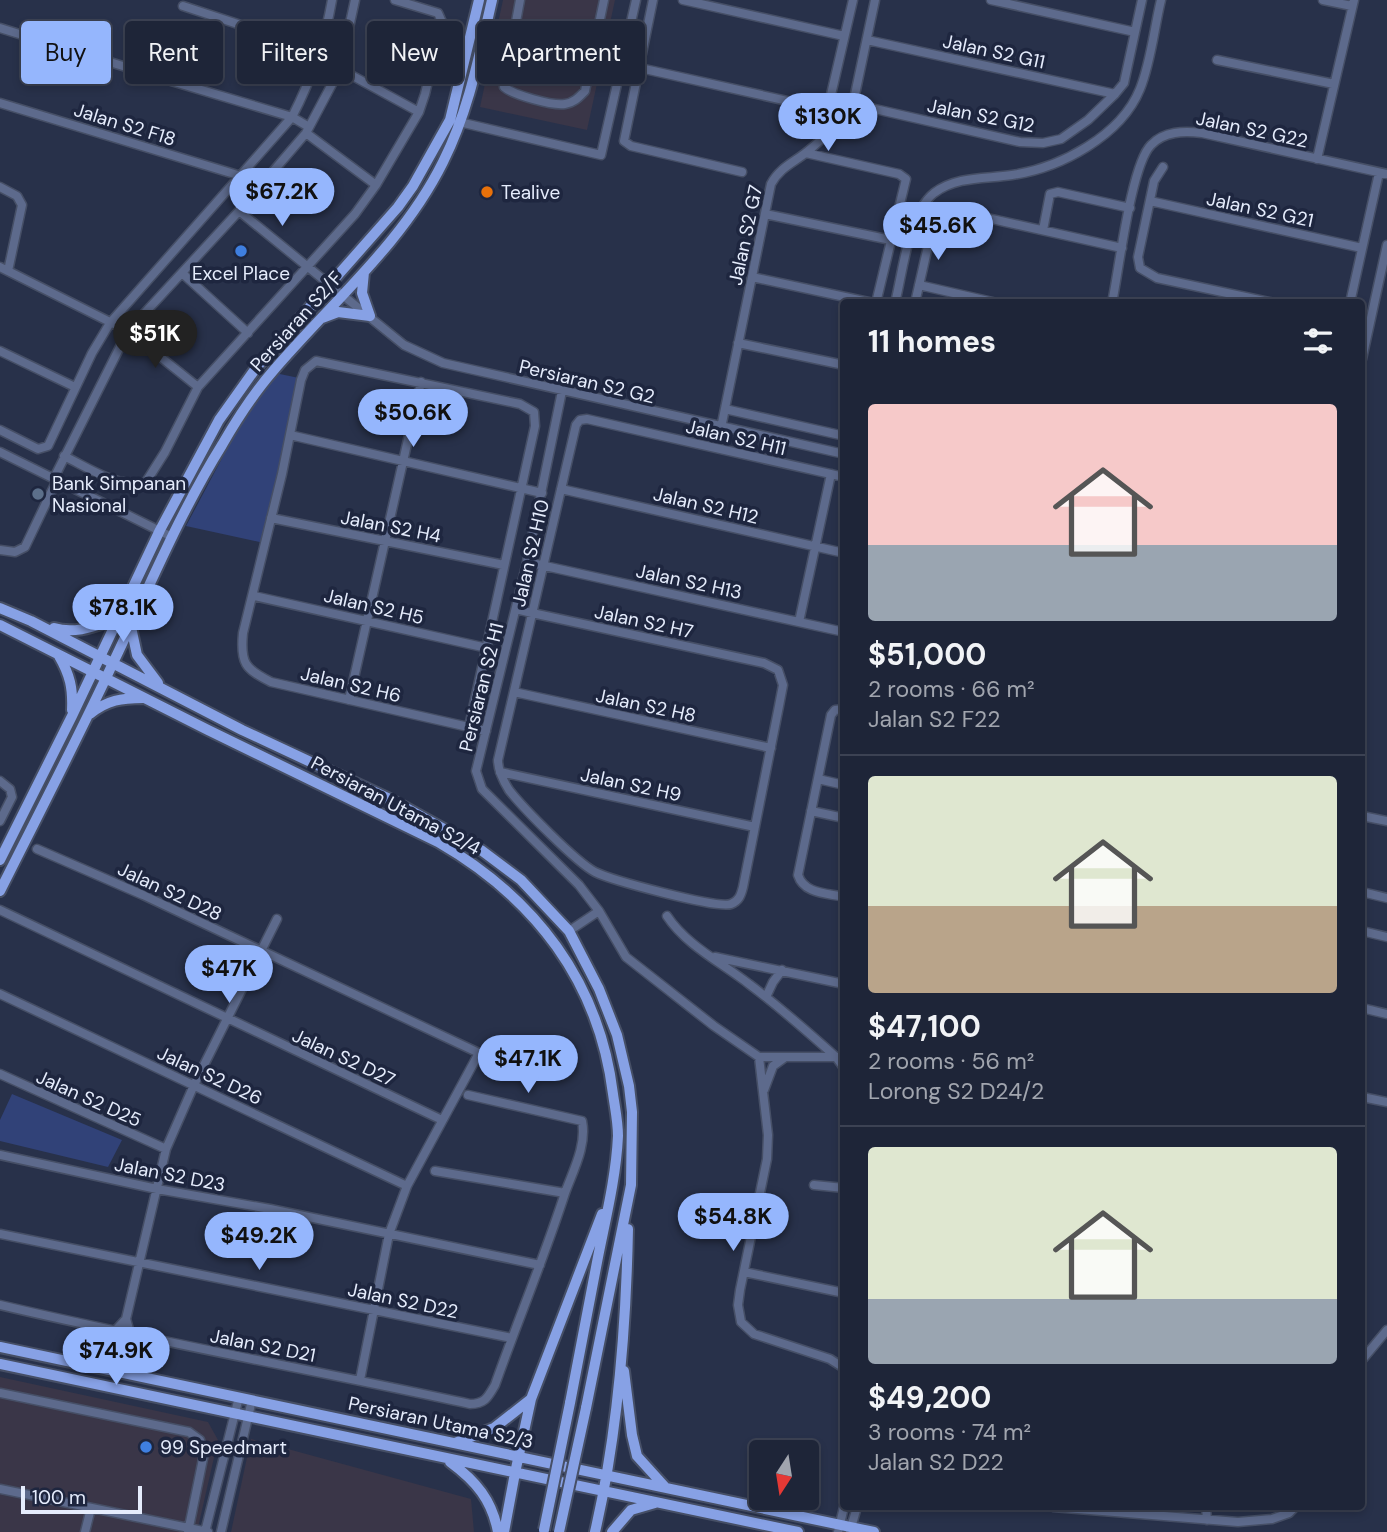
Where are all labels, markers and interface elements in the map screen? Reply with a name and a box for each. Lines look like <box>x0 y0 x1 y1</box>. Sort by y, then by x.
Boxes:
chip: Buy <box>21 21 111 84</box>
chip: Rent <box>125 21 223 84</box>
chip: Filters <box>237 21 353 84</box>
chip: New <box>367 21 463 84</box>
chip: Apartment <box>477 21 645 84</box>
street label: Jalan S2 G11 <box>941 28 1047 74</box>
street label: Jalan S2 G12 <box>925 93 1037 138</box>
pin: $130K <box>779 94 877 153</box>
street label: Jalan S2 F18 <box>71 97 179 152</box>
text: $130K <box>794 101 862 131</box>
street label: Jalan S2 G22 <box>1194 105 1310 154</box>
pin: $67.2K <box>225 168 339 228</box>
text: $67.2K <box>245 176 319 206</box>
place label: Tealive <box>501 180 560 205</box>
street label: Jalan S2 G7 <box>723 183 768 288</box>
marker: Tealive <box>479 184 495 200</box>
street label: Jalan S2 G21 <box>1204 186 1316 233</box>
pin: $45.6K <box>881 202 995 262</box>
text: $45.6K <box>899 210 977 240</box>
marker: Excel Place <box>233 243 249 259</box>
place label: Excel Place <box>192 261 290 286</box>
street label: Persiaran S2/F <box>245 266 348 377</box>
pin: $51K <box>114 310 196 370</box>
text: $51K <box>129 318 181 348</box>
text: 11 homes <box>868 322 996 361</box>
icon: filters <box>1299 322 1337 360</box>
street label: Persiaran S2 G2 <box>517 354 657 409</box>
pin: $50.6K <box>356 390 470 449</box>
text: $50.6K <box>374 397 452 427</box>
street label: Jalan S2 H11 <box>683 414 788 461</box>
icon: home <box>1040 449 1166 575</box>
place label: Bank Simpanan Nasional <box>52 471 186 518</box>
street label: Jalan S2 H12 <box>651 481 761 530</box>
marker: Bank Simpanan Nasional <box>30 486 46 502</box>
street label: Jalan S2 H10 <box>506 497 555 609</box>
street label: Jalan S2 H4 <box>339 504 443 548</box>
street label: Jalan S2 H13 <box>634 558 744 605</box>
street label: Jalan S2 H5 <box>321 583 426 630</box>
pin: $78.1K <box>66 584 180 644</box>
text: $78.1K <box>88 592 158 622</box>
street label: Jalan S2 H7 <box>592 599 696 644</box>
street label: Persiaran S2 H1 <box>453 620 510 754</box>
text: $51,000 <box>868 635 986 674</box>
street label: Jalan S2 H6 <box>298 661 404 708</box>
text: 2 rooms · 66 m² <box>868 674 1035 704</box>
street label: Jalan S2 H8 <box>593 683 698 728</box>
text: Jalan S2 F22 <box>868 704 1001 734</box>
street label: Persiaran Utama S2/4 <box>307 750 485 861</box>
street label: Jalan S2 H9 <box>578 762 684 807</box>
icon: home <box>1040 821 1166 947</box>
street label: Jalan S2 D28 <box>114 856 226 927</box>
pin: $47K <box>188 946 270 1005</box>
text: $47K <box>201 953 257 983</box>
text: $47,100 <box>868 1007 981 1046</box>
street label: Jalan S2 D27 <box>288 1023 399 1092</box>
pin: $47.1K <box>471 1036 585 1095</box>
street label: Jalan S2 D26 <box>153 1040 266 1111</box>
text: $47.1K <box>494 1043 562 1073</box>
text: 2 rooms · 56 m² <box>868 1046 1034 1076</box>
street label: Jalan S2 D25 <box>32 1064 145 1133</box>
text: Lorong S2 D24/2 <box>868 1076 1044 1106</box>
street label: Jalan S2 D23 <box>112 1152 227 1197</box>
icon: home <box>1040 1192 1166 1318</box>
pin: $54.8K <box>676 1194 790 1253</box>
text: $54.8K <box>694 1201 772 1231</box>
pin: $49.2K <box>202 1212 316 1272</box>
text: $49.2K <box>221 1220 297 1250</box>
street label: Jalan S2 D22 <box>345 1277 460 1324</box>
street label: Jalan S2 D21 <box>208 1323 318 1368</box>
pin: $74.9K <box>59 1328 173 1387</box>
text: $74.9K <box>79 1335 153 1365</box>
text: $49,200 <box>868 1378 991 1417</box>
street label: Persiaran Utama S2/3 <box>346 1391 536 1454</box>
text: 3 rooms · 74 m² <box>868 1417 1031 1447</box>
place label: 99 Speedmart <box>160 1435 287 1460</box>
marker: 99 Speedmart <box>138 1439 154 1455</box>
north arrow <box>749 1440 819 1510</box>
map controls <box>749 1440 819 1510</box>
text: Jalan S2 D22 <box>868 1447 1004 1477</box>
scale bar <box>21 1483 142 1515</box>
text: 100 m <box>32 1485 86 1510</box>

